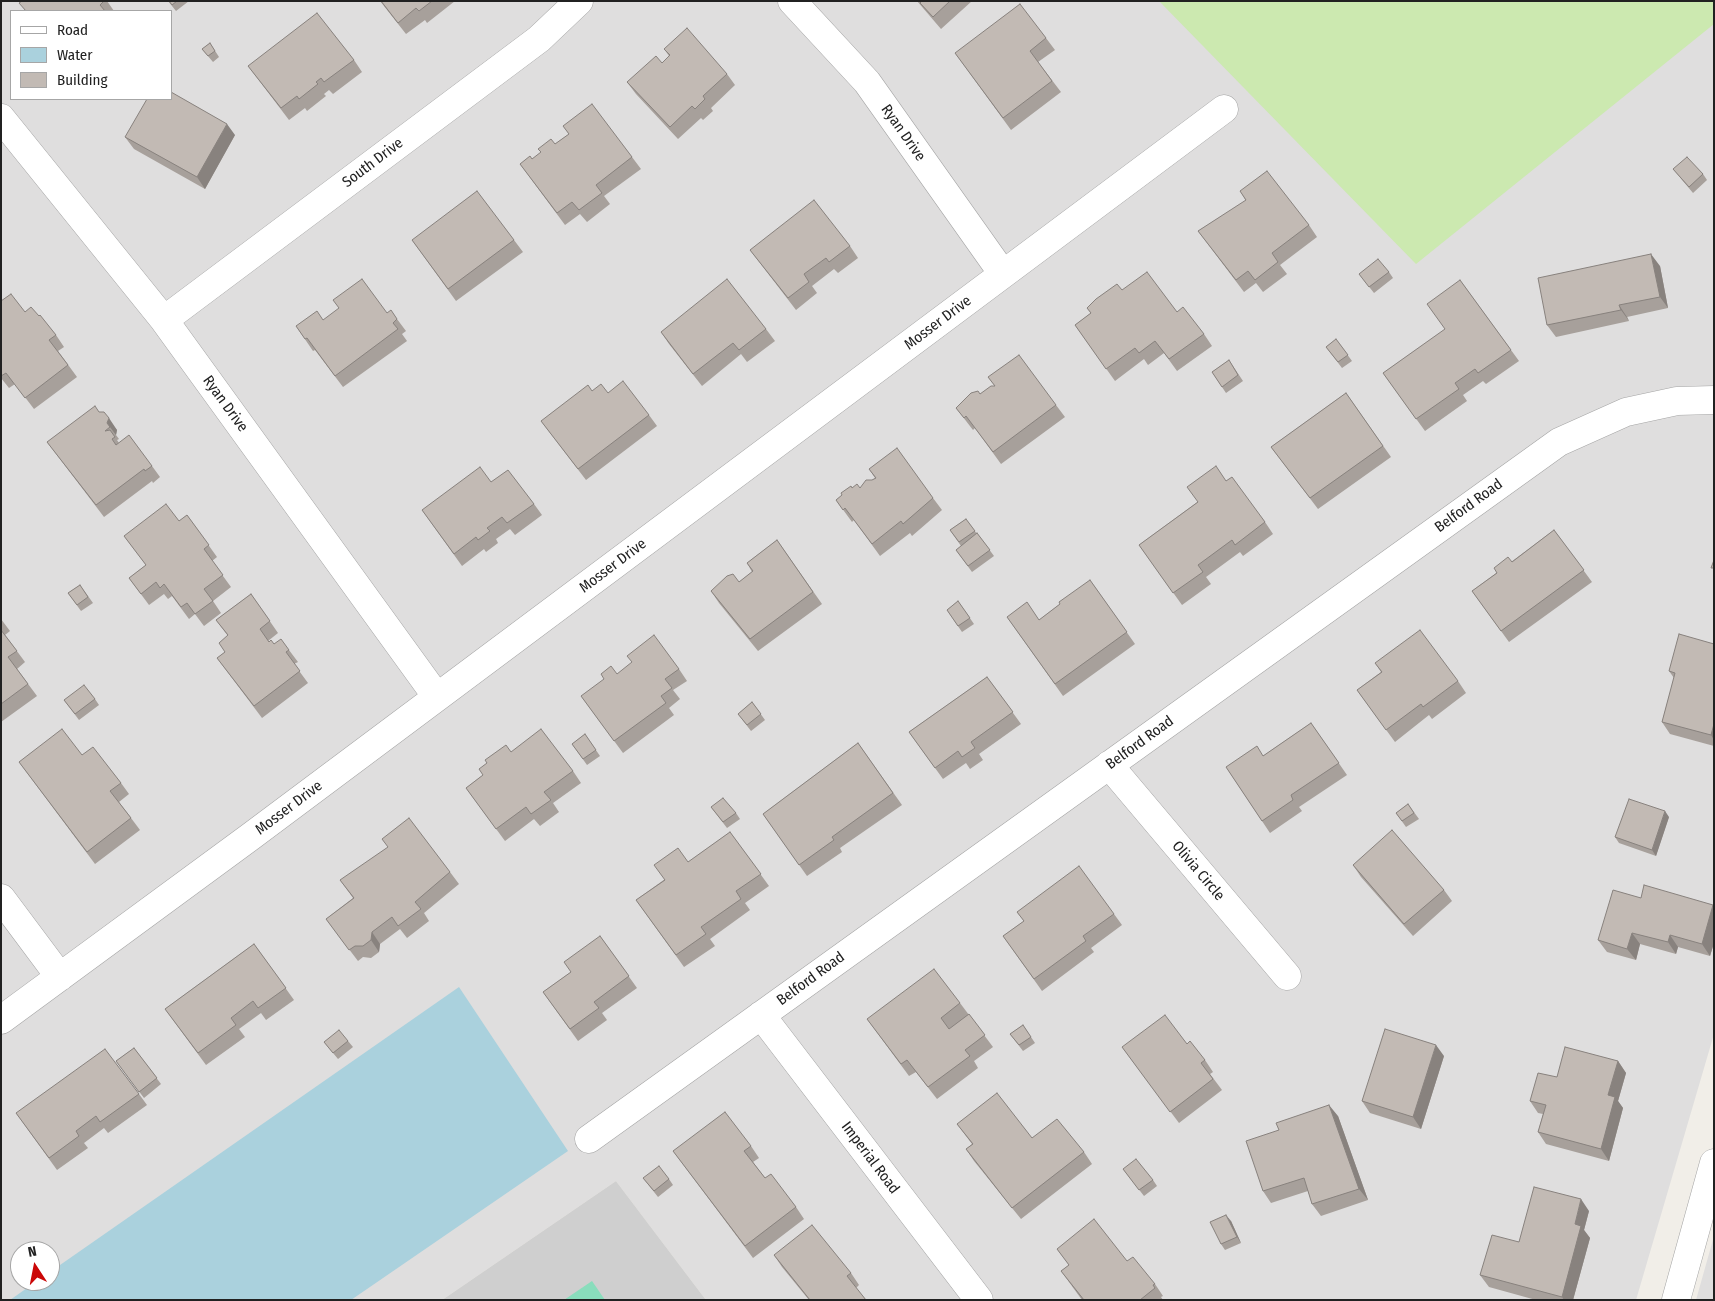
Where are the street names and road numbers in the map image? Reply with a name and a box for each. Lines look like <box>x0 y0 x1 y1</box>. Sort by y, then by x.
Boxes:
street label: Ryan Drive <box>877 101 929 165</box>
street label: South Drive <box>339 134 407 192</box>
street label: Mosser Drive <box>901 292 975 354</box>
street label: Ryan Drive <box>199 372 251 436</box>
street label: Belford Road <box>1432 475 1506 537</box>
street label: Mosser Drive <box>576 535 650 597</box>
street label: Belford Road <box>1103 712 1177 774</box>
street label: Mosser Drive <box>252 777 326 839</box>
street label: Olivia Circle <box>1168 837 1228 905</box>
street label: Belford Road <box>774 948 848 1010</box>
street label: Imperial Road <box>837 1118 903 1198</box>

